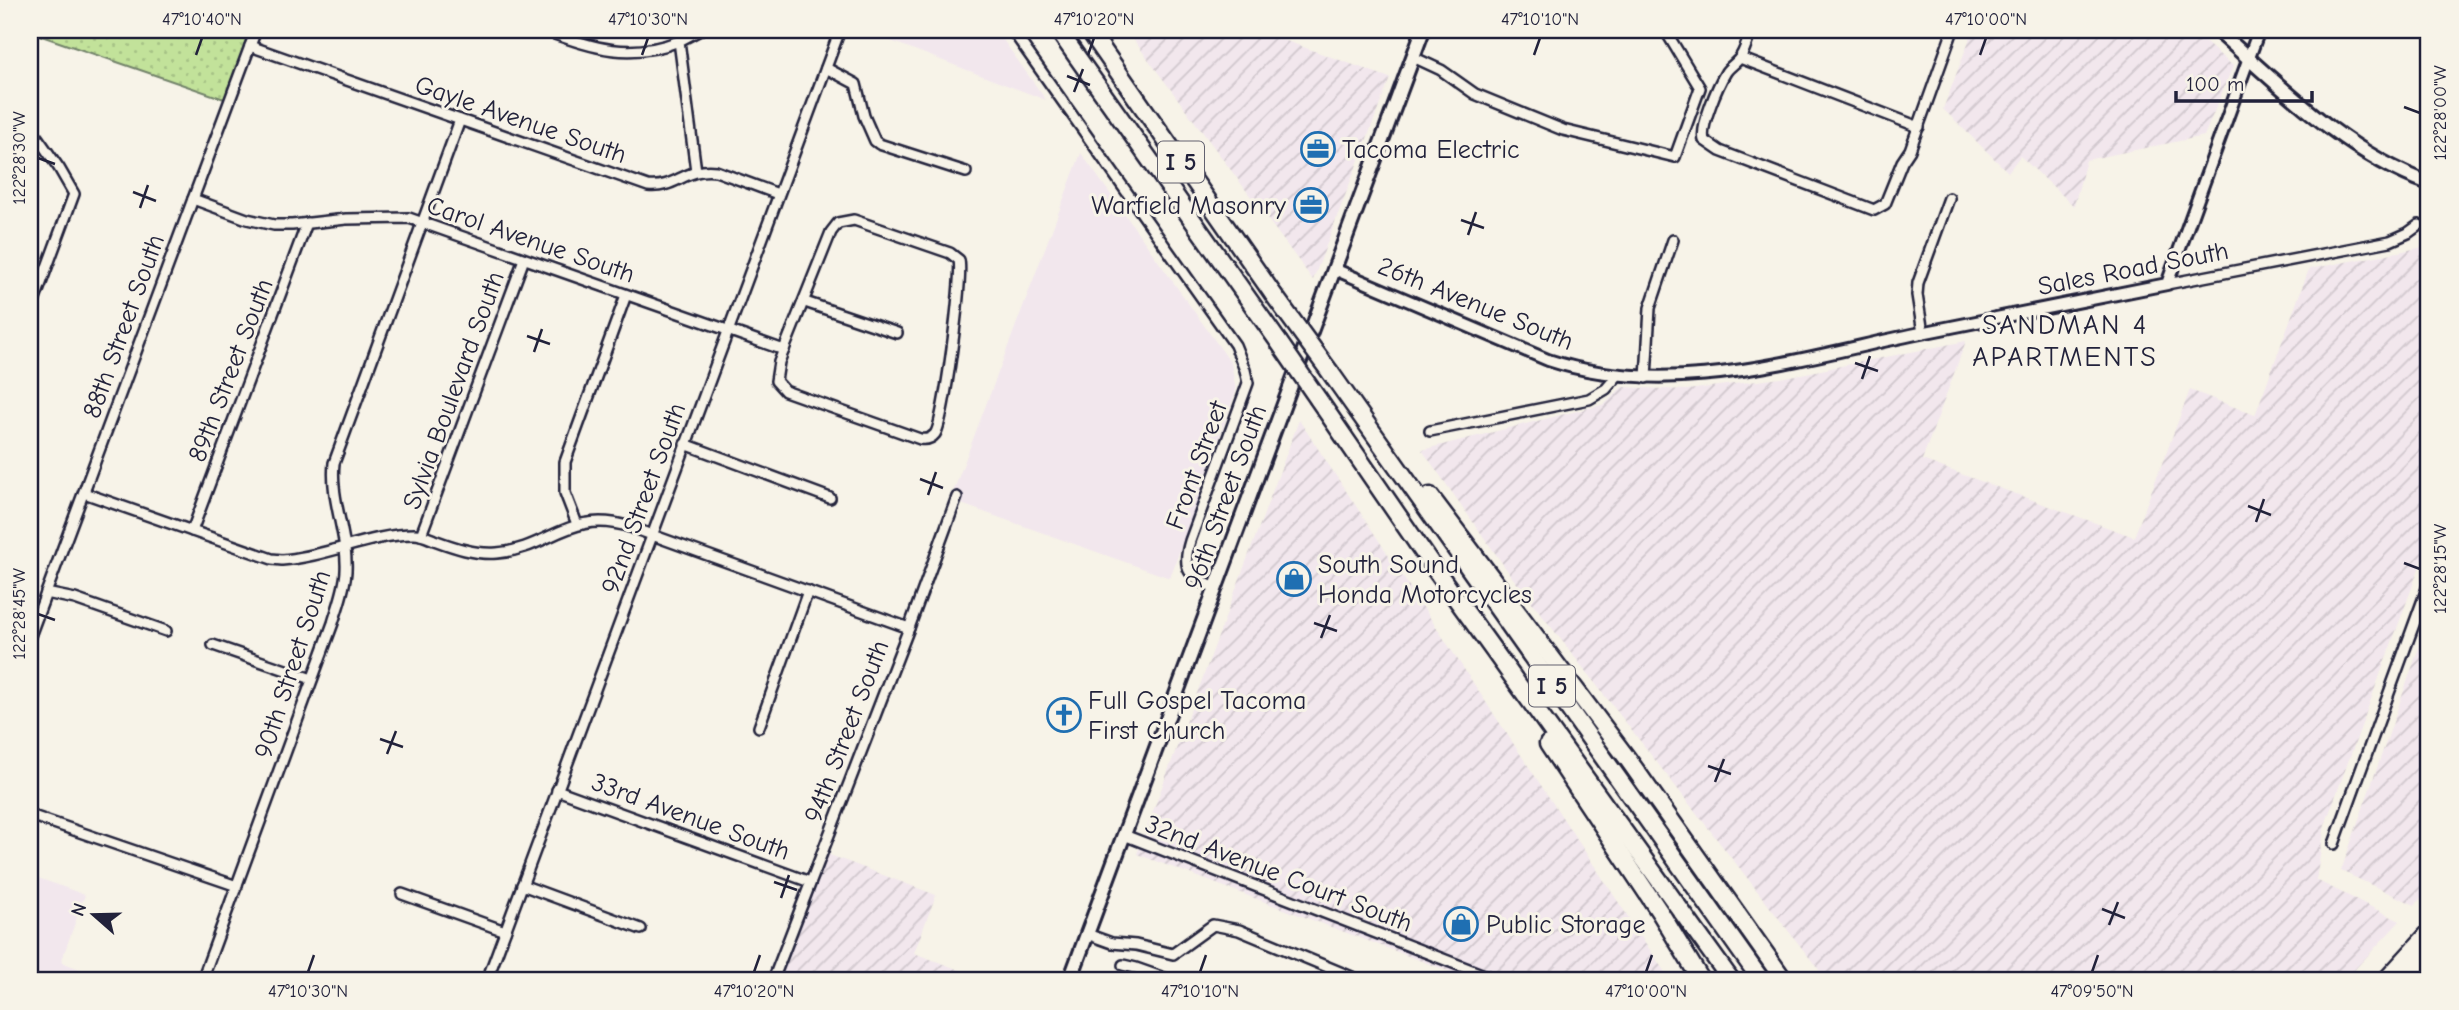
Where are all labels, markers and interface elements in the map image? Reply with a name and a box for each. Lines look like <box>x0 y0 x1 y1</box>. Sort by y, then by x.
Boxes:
text: 47°10'40"N <box>162 9 242 30</box>
text: 47°10'30"N <box>608 9 688 30</box>
text: 47°10'20"N <box>1054 9 1134 30</box>
text: 47°10'10"N <box>1501 9 1579 30</box>
text: 47°10'00"N <box>1945 9 2027 30</box>
scale bar <box>2176 60 2312 104</box>
text: 122°28'00"W <box>2430 65 2451 161</box>
street label: Gayle Avenue South <box>411 70 630 170</box>
text: 100 m <box>2186 72 2244 96</box>
text: 122°28'30"W <box>9 111 30 205</box>
office icon: Tacoma Electric <box>1299 130 1337 168</box>
place label: Tacoma Electric <box>1342 135 1520 165</box>
road number: I 5 <box>1158 142 1204 182</box>
office icon: Warfield Masonry <box>1292 186 1330 224</box>
street label: Carol Avenue South <box>423 190 639 290</box>
place label: Warfield Masonry <box>1091 191 1286 221</box>
street label: 88th Street South <box>77 230 171 422</box>
street label: Sales Road South <box>2035 236 2231 302</box>
street label: 26th Avenue South <box>1373 251 1578 357</box>
street label: Sylvia Boulevard South <box>397 267 511 513</box>
street label: 89th Street South <box>182 275 280 466</box>
district label: SANDMAN 4 APARTMENTS <box>1972 309 2158 373</box>
street label: Front Street <box>1160 396 1235 534</box>
street label: 92nd Street South <box>596 399 692 598</box>
street label: 96th Street South <box>1179 401 1273 594</box>
text: 122°28'15"W <box>2430 524 2451 614</box>
place label: South Sound Honda Motorcycles <box>1318 550 1532 610</box>
shop icon: South Sound Honda Motorcycles <box>1275 560 1313 598</box>
street label: 90th Street South <box>248 566 338 762</box>
text: 122°28'45"W <box>9 568 30 660</box>
street label: 94th Street South <box>798 636 896 827</box>
road number: I 5 <box>1529 666 1575 706</box>
place label: Full Gospel Tacoma First Church <box>1088 686 1306 746</box>
church icon: Full Gospel Tacoma First Church <box>1045 696 1083 734</box>
street label: 33rd Avenue South <box>587 767 794 867</box>
street label: 32nd Avenue Court South <box>1141 809 1416 939</box>
north arrow <box>60 880 130 950</box>
text: N <box>67 900 91 919</box>
shop icon: Public Storage <box>1442 905 1480 943</box>
place label: Public Storage <box>1486 910 1645 940</box>
text: 47°10'30"N <box>268 981 348 1002</box>
text: 47°10'20"N <box>714 981 794 1002</box>
text: 47°10'10"N <box>1161 981 1239 1002</box>
text: 47°10'00"N <box>1605 981 1687 1002</box>
text: 47°09'50"N <box>2050 981 2134 1002</box>

